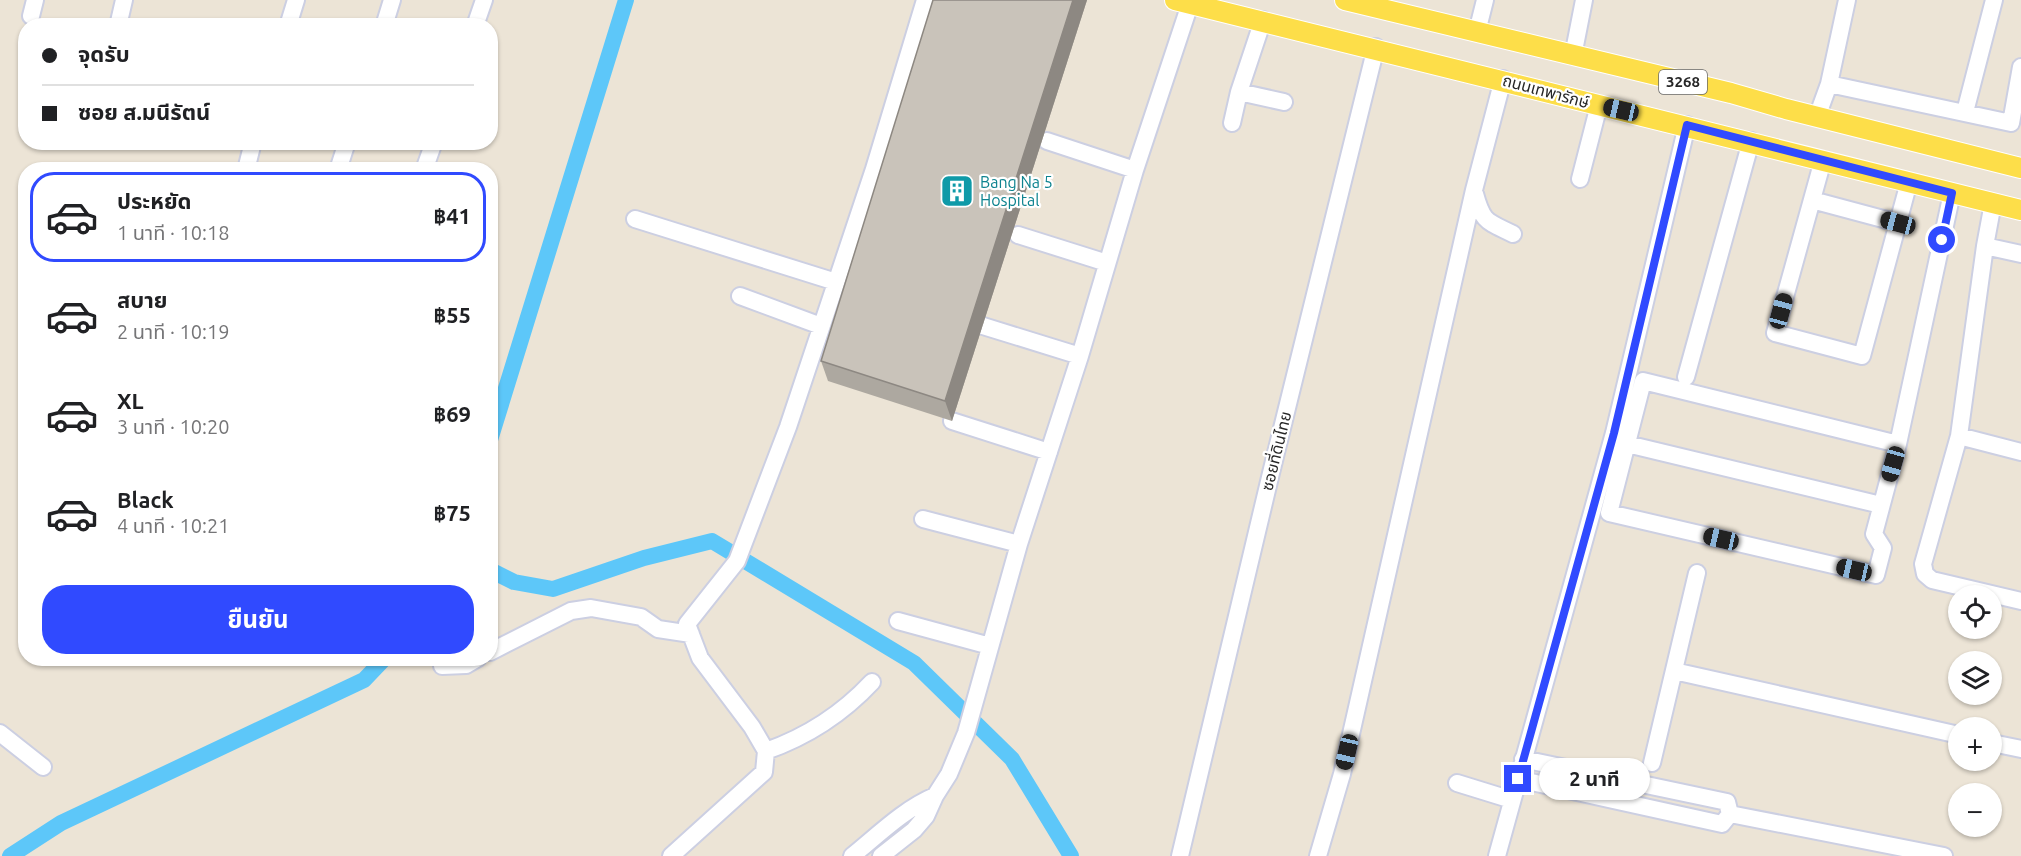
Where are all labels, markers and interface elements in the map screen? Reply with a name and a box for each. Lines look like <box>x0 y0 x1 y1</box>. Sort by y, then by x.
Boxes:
text: จุดรับ <box>78 41 130 66</box>
road number: 3268 <box>1659 70 1707 94</box>
street label: ถนนเทพารักษ์ <box>1501 71 1591 111</box>
car <box>1601 97 1641 123</box>
text: ซอย ส.มนีรัตน์ <box>78 99 210 124</box>
building icon: Bang Na 5 Hospital <box>939 173 975 209</box>
place label: Bang Na 5 Hospital <box>980 173 1053 209</box>
text: ประหยัด <box>117 188 192 213</box>
icon: car <box>45 190 99 244</box>
text: ฿41 <box>433 203 471 228</box>
car <box>1878 210 1918 236</box>
text: 1 นาที · 10:18 <box>117 221 230 244</box>
route start <box>1928 226 1955 253</box>
text: สบาย <box>117 287 167 312</box>
icon: car <box>45 289 99 343</box>
car <box>1768 291 1794 331</box>
text: ฿55 <box>433 302 471 327</box>
text: 2 นาที · 10:19 <box>117 320 230 343</box>
icon: car <box>45 388 99 442</box>
text: XL <box>117 388 144 413</box>
text: ฿69 <box>433 401 471 426</box>
street label: ซอยที่ดินไทย <box>1256 409 1295 493</box>
text: 3 นาที · 10:20 <box>117 415 230 438</box>
car <box>1879 444 1907 484</box>
icon: car <box>45 487 99 541</box>
text: Black <box>117 487 174 512</box>
text: ฿75 <box>433 500 471 525</box>
text: 4 นาที · 10:21 <box>117 514 230 537</box>
car <box>1701 526 1741 552</box>
car <box>1834 557 1874 583</box>
button: ยืนยัน <box>42 585 474 654</box>
map controls <box>1948 585 2002 837</box>
button: locate <box>1948 585 2002 639</box>
button: layers <box>1948 651 2002 705</box>
button: + <box>1948 717 2002 771</box>
car <box>1334 732 1360 772</box>
callout: 2 นาที <box>1539 758 1650 800</box>
route end <box>1504 765 1531 792</box>
text: 2 นาที <box>1569 767 1620 790</box>
button: − <box>1948 783 2002 837</box>

